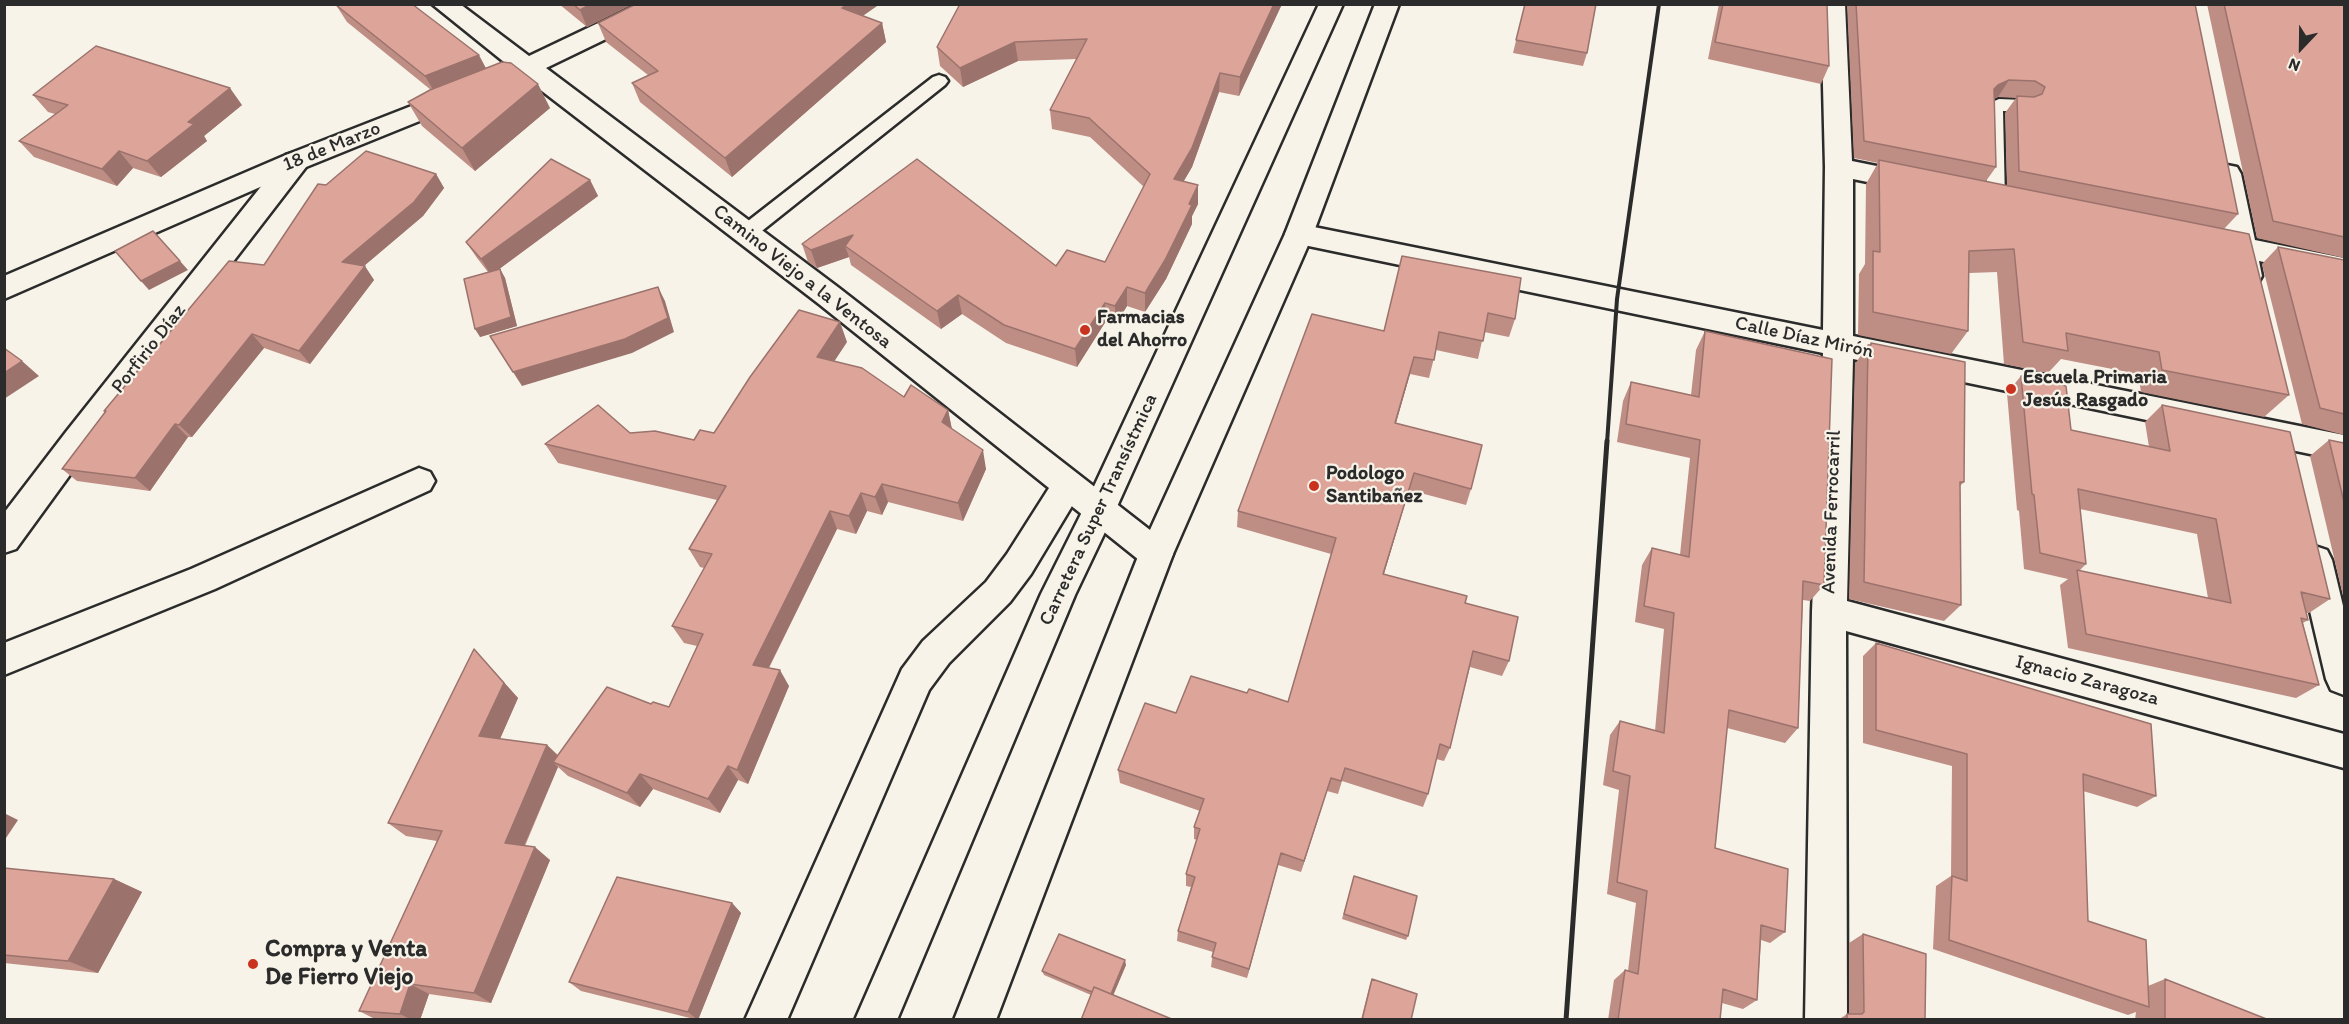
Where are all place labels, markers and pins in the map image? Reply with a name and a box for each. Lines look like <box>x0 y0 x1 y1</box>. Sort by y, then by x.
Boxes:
place label: Farmacias del Ahorro <box>1097 306 1187 353</box>
marker: Farmacias del Ahorro <box>1078 323 1092 337</box>
place label: Escuela Primaria Jesús Rasgado <box>2023 366 2167 413</box>
marker: Escuela Primaria Jesús Rasgado <box>2004 382 2018 396</box>
place label: Podologo Santibañez <box>1326 462 1422 509</box>
marker: Podologo Santibañez <box>1307 479 1321 493</box>
place label: Compra y Venta De Fierro Viejo <box>265 936 427 992</box>
marker: Compra y Venta De Fierro Viejo <box>246 957 260 971</box>

